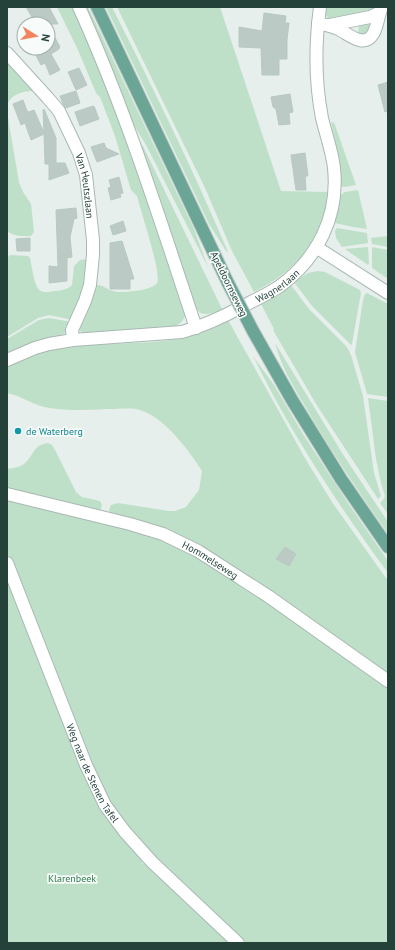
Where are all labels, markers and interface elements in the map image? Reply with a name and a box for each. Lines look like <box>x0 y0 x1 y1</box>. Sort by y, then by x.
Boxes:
north arrow <box>16 16 56 56</box>
text: N <box>38 33 53 43</box>
street label: Van Heutszlaan <box>73 151 97 219</box>
street label: Apeldoornseweg <box>208 249 250 319</box>
street label: Wagnerlaan <box>253 266 302 305</box>
place label: de Waterberg <box>26 425 83 438</box>
marker: de Waterberg <box>13 426 23 436</box>
street label: Hommelseweg <box>180 538 241 582</box>
street label: Weg naar de Stenen Tafel <box>64 722 122 825</box>
park label: Klarenbeek <box>48 872 96 885</box>

